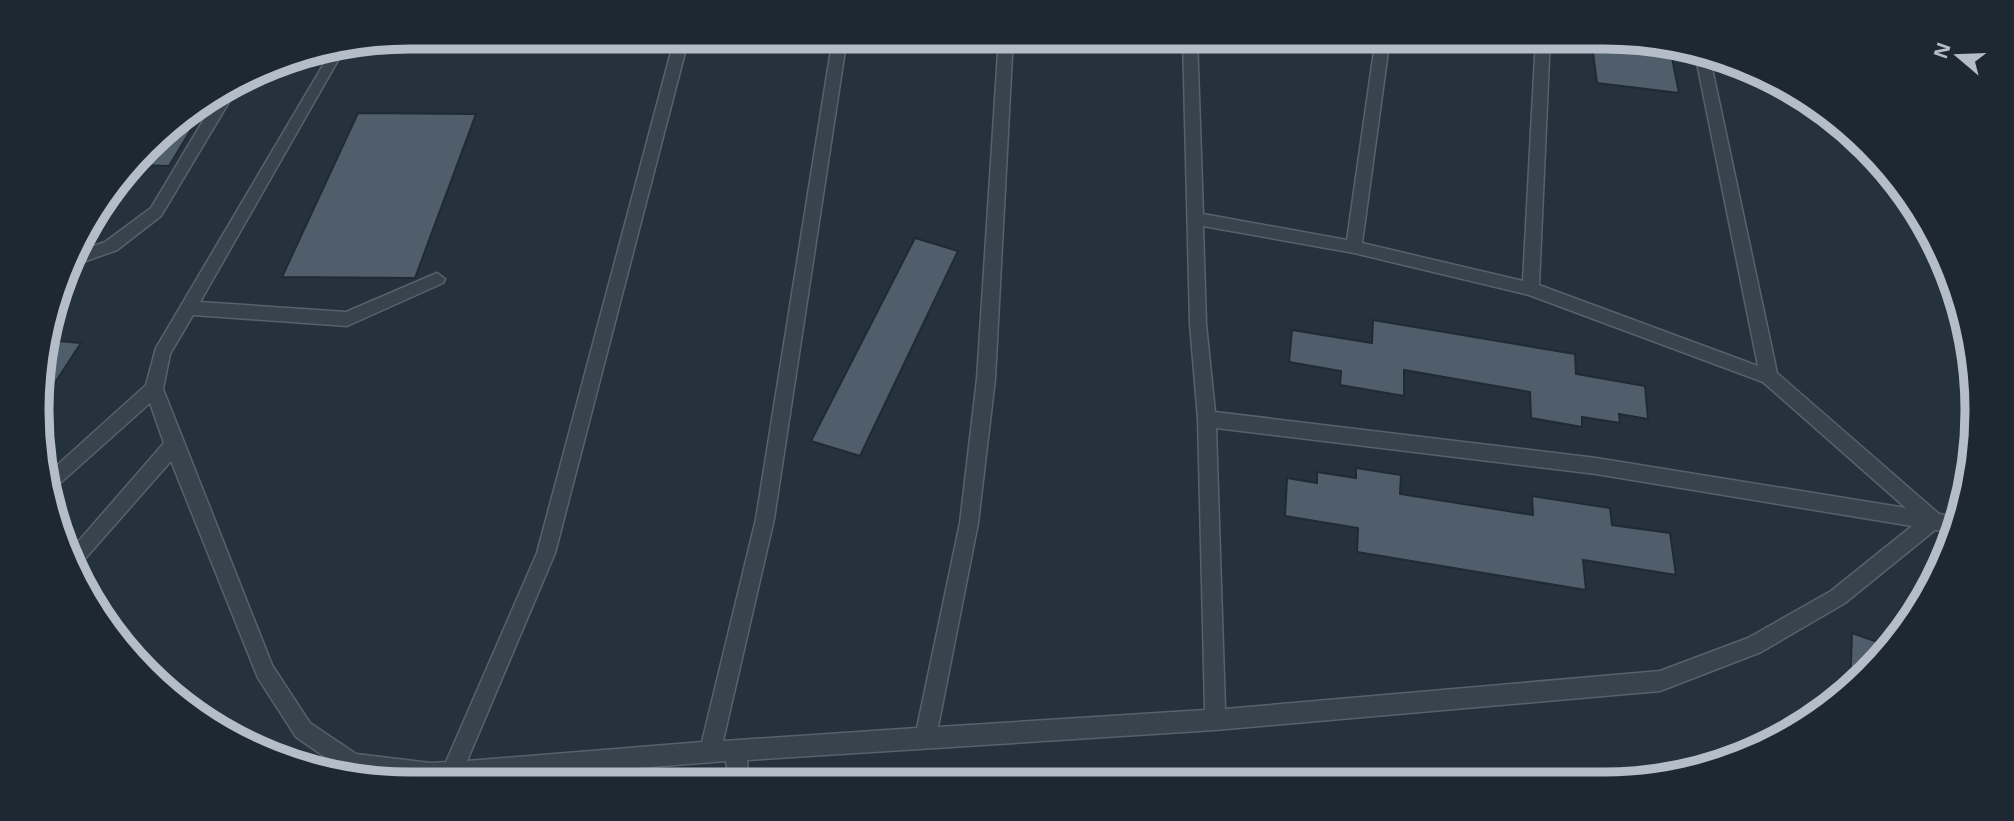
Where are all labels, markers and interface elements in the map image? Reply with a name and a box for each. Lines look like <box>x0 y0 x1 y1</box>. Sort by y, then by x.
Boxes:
north arrow <box>1923 21 1993 91</box>
text: N <box>1927 39 1957 62</box>

